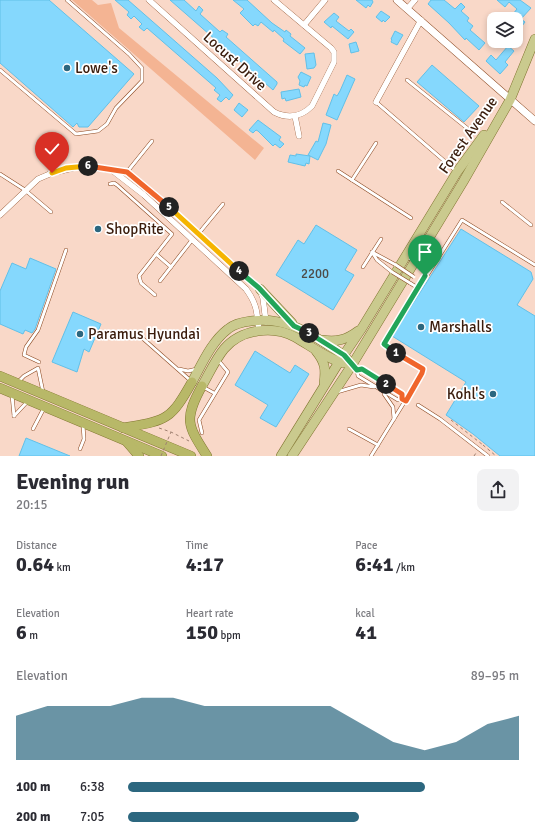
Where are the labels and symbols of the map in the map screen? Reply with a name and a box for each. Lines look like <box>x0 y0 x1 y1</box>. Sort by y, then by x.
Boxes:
street label: Locust Drive <box>200 28 270 94</box>
place label: Lowe's <box>75 59 118 77</box>
marker: Lowe's <box>62 63 72 73</box>
street label: Forest Avenue <box>435 93 501 177</box>
pin <box>35 132 69 173</box>
pin: 6 <box>78 156 98 176</box>
pin: 5 <box>159 197 179 217</box>
place label: ShopRite <box>106 220 164 238</box>
marker: ShopRite <box>93 224 103 234</box>
pin <box>408 235 442 276</box>
pin: 4 <box>229 261 249 281</box>
house number: 2200 <box>301 266 329 282</box>
place label: Marshalls <box>429 318 492 336</box>
marker: Marshalls <box>416 322 426 332</box>
pin: 3 <box>299 323 319 343</box>
place label: Paramus Hyundai <box>88 325 200 343</box>
marker: Paramus Hyundai <box>75 329 85 339</box>
pin: 1 <box>386 343 406 363</box>
pin: 2 <box>376 374 396 394</box>
place label: Kohl's <box>447 385 485 403</box>
marker: Kohl's <box>488 389 498 399</box>

